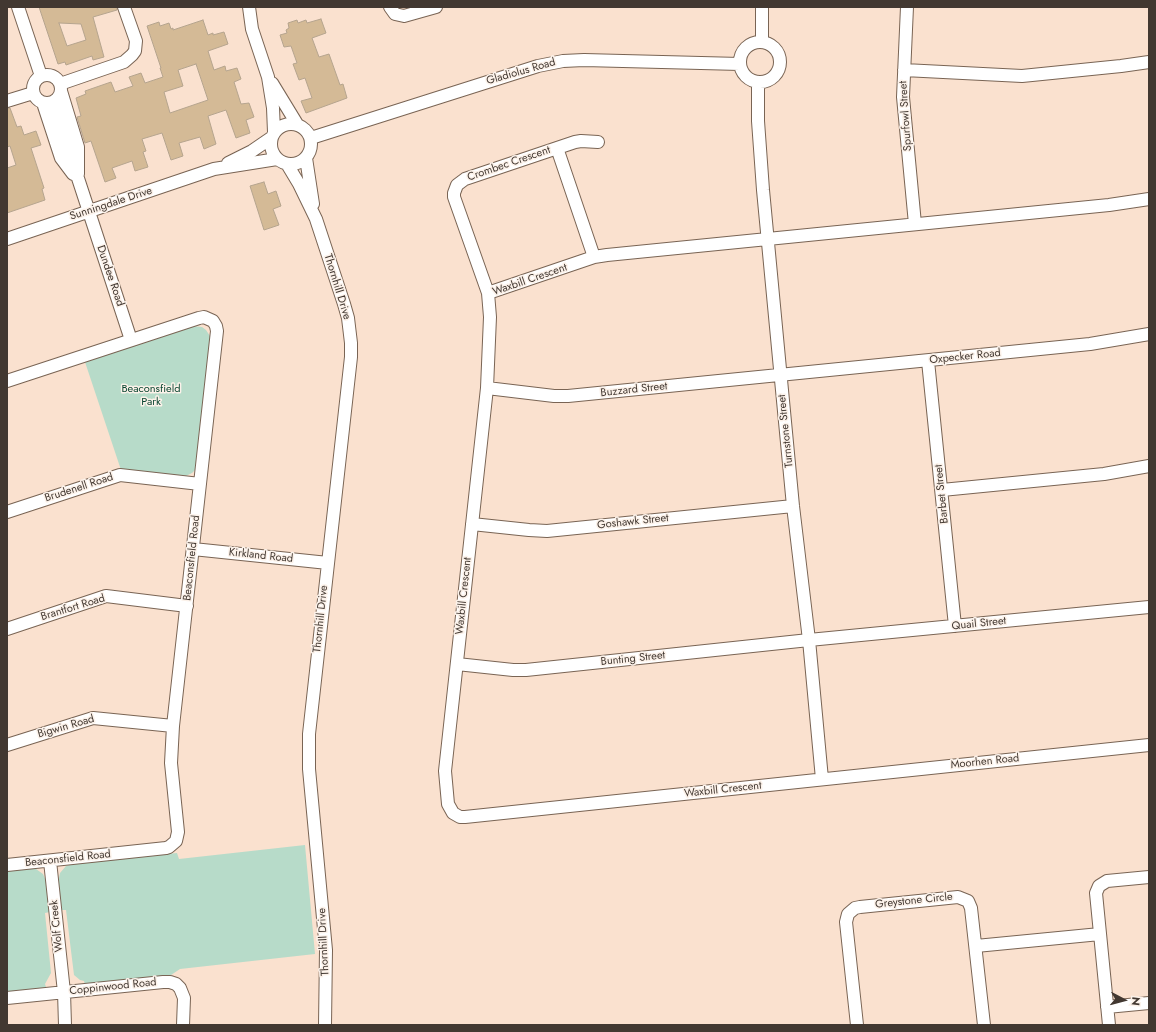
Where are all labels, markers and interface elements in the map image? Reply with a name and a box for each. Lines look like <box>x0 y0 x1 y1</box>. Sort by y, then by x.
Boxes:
street label: Gladiolus Road <box>485 56 557 88</box>
street label: Spurfowl Street <box>897 80 915 152</box>
street label: Crombec Crescent <box>466 144 552 184</box>
street label: Sunningdale Drive <box>68 184 154 224</box>
street label: Dundee Road <box>93 244 127 308</box>
street label: Thornhill Drive <box>321 253 353 321</box>
street label: Waxbill Crescent <box>491 261 569 299</box>
street label: Oxpecker Road <box>929 347 1001 367</box>
street label: Buzzard Street <box>600 380 668 400</box>
park label: Beaconsfield Park <box>121 382 181 408</box>
street label: Turnstone Street <box>776 394 796 468</box>
street label: Barbet Street <box>932 464 952 524</box>
street label: Brudenell Road <box>43 471 115 505</box>
street label: Goshawk Street <box>597 512 669 532</box>
street label: Beaconsfield Road <box>181 515 203 601</box>
street label: Kirkland Road <box>228 546 294 566</box>
street label: Waxbill Crescent <box>453 557 475 635</box>
street label: Thornhill Drive <box>311 585 331 653</box>
street label: Brantfort Road <box>39 592 107 624</box>
street label: Quail Street <box>951 615 1007 633</box>
street label: Bunting Street <box>600 649 666 669</box>
street label: Bigwin Road <box>36 713 96 741</box>
street label: Moorhen Road <box>950 752 1020 772</box>
street label: Waxbill Crescent <box>684 779 762 801</box>
street label: Beaconsfield Road <box>25 848 111 870</box>
street label: Greystone Circle <box>875 890 953 912</box>
street label: Wolf Creek <box>48 899 66 953</box>
street label: Thornhill Drive <box>316 908 332 976</box>
street label: Coppinwood Road <box>69 976 157 998</box>
north arrow <box>1104 980 1144 1020</box>
text: N <box>1128 996 1144 1006</box>

